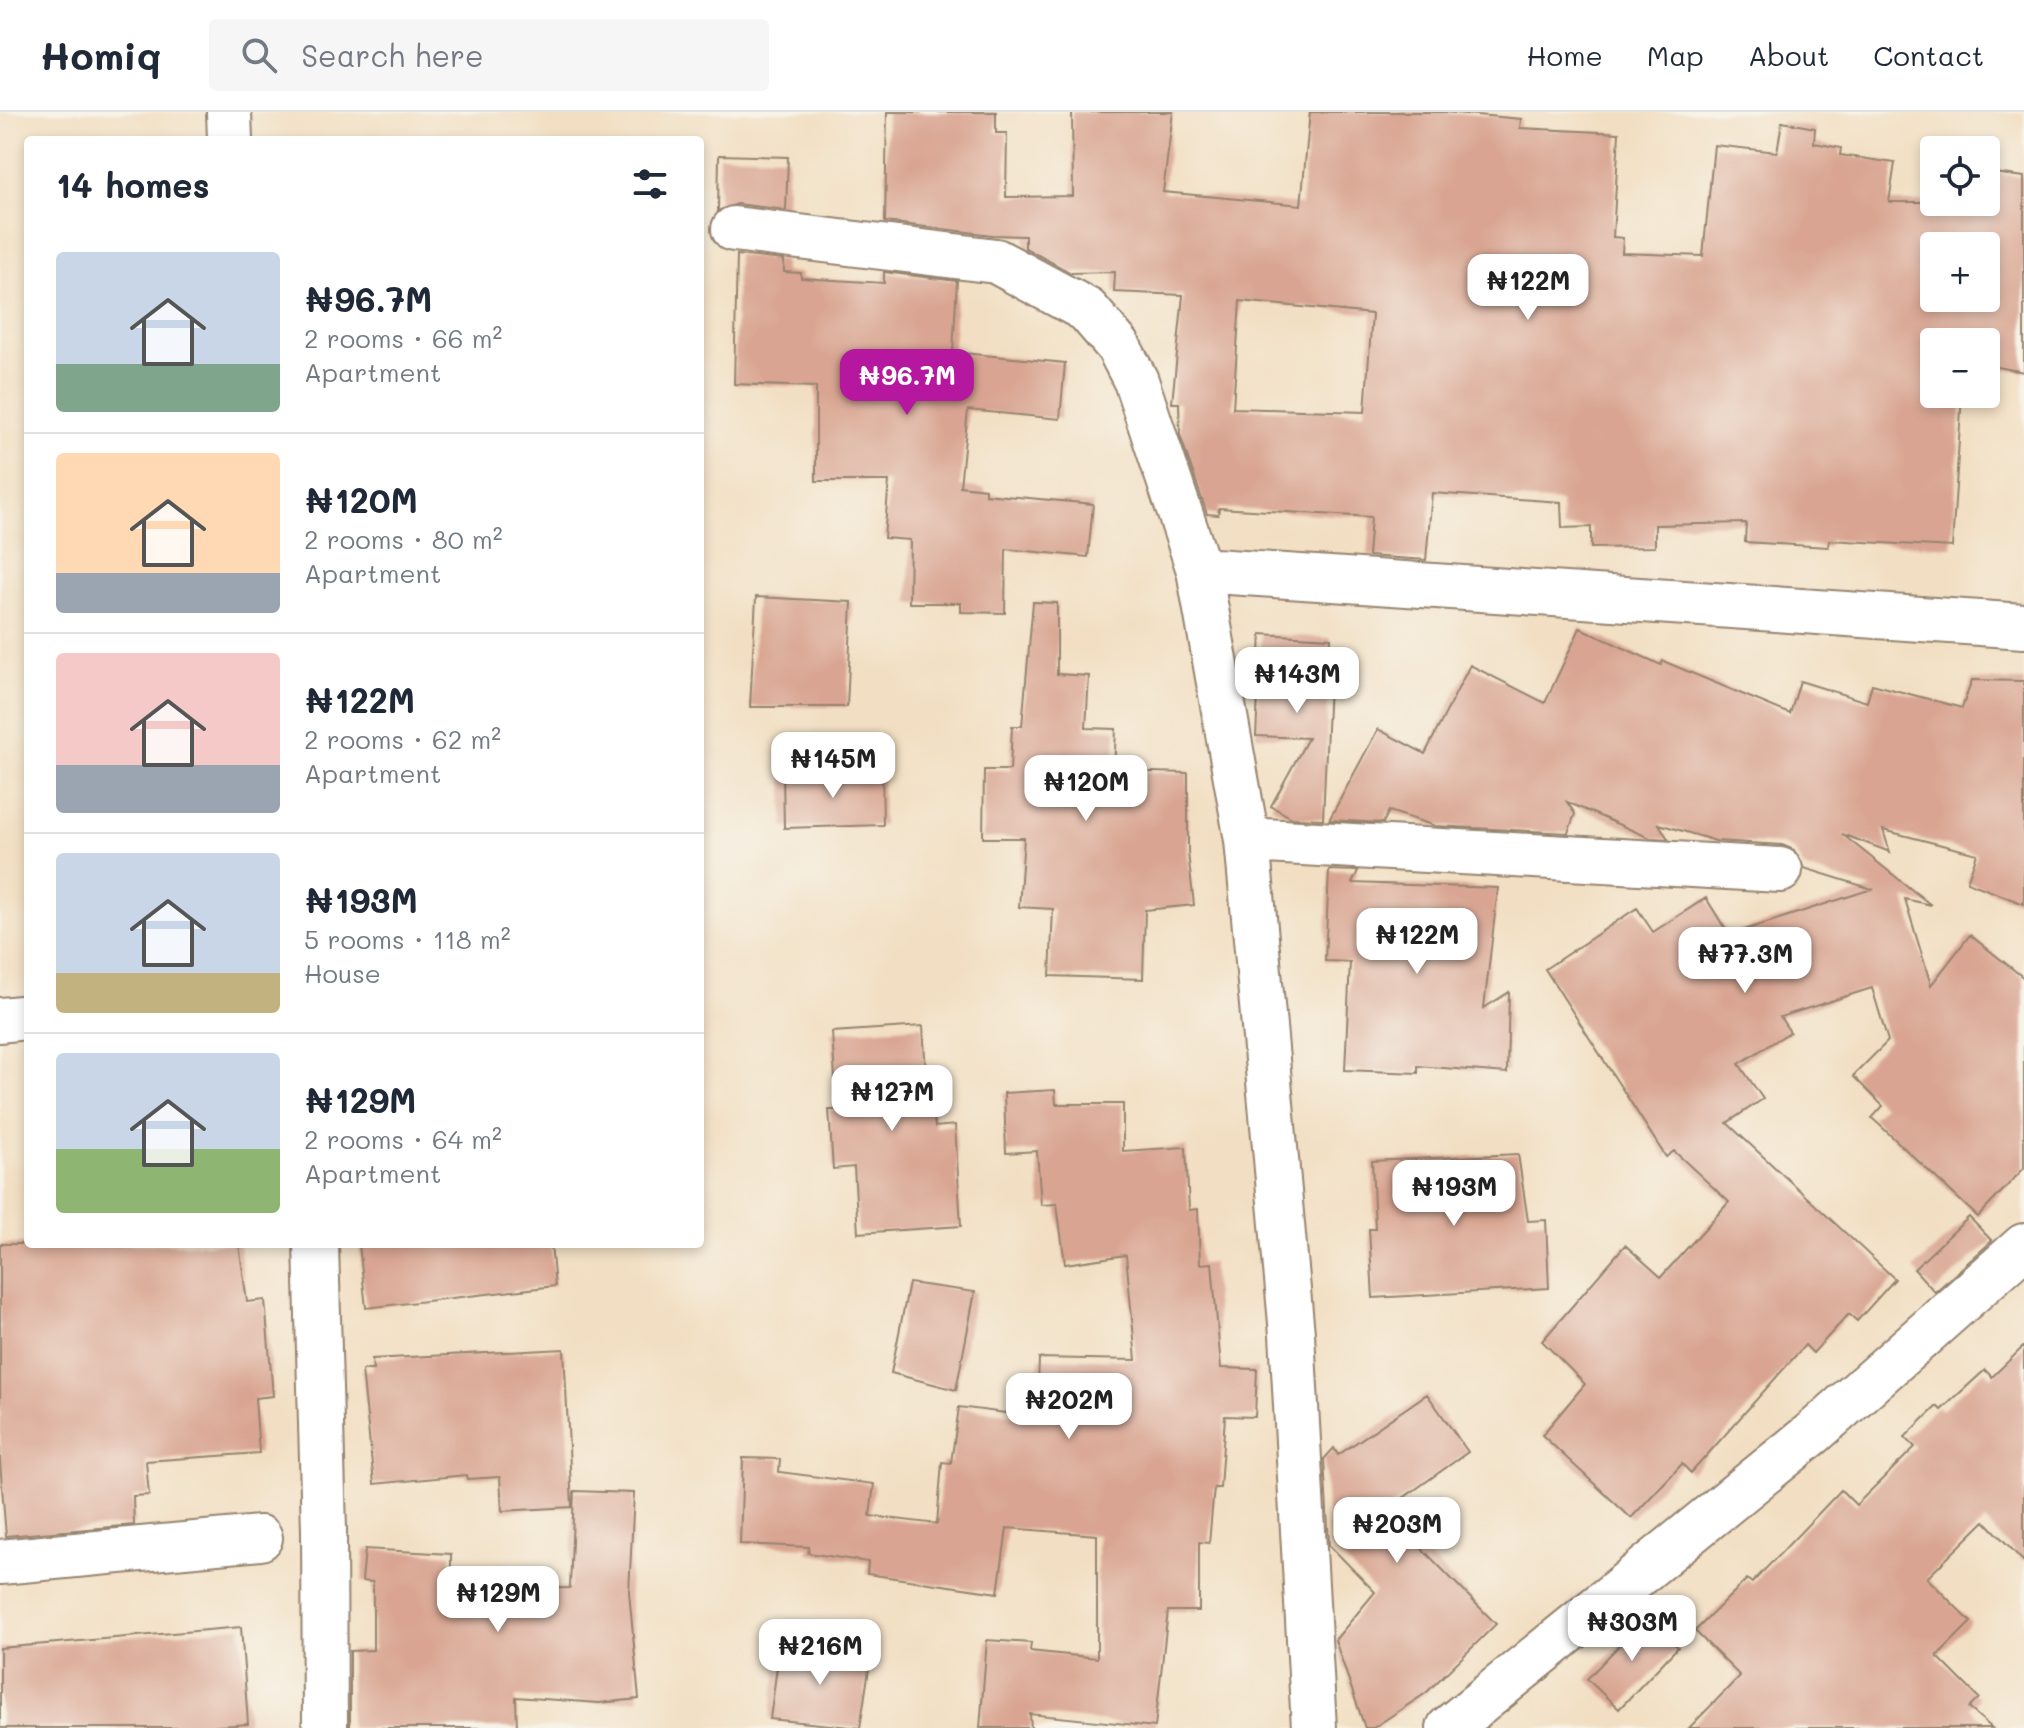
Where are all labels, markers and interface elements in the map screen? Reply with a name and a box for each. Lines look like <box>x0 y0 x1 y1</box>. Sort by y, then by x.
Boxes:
search box <box>209 19 769 91</box>
text: Homiq <box>40 30 161 80</box>
icon: search <box>237 33 281 77</box>
text: Search here <box>301 35 484 75</box>
text: Home <box>1527 37 1603 73</box>
text: Map <box>1647 37 1704 73</box>
text: About <box>1748 37 1829 73</box>
text: Contact <box>1873 37 1984 73</box>
map controls <box>1920 136 2000 408</box>
button: locate <box>1920 136 2000 216</box>
text: 14 homes <box>56 162 210 207</box>
icon: filters <box>628 162 672 206</box>
button: + <box>1920 232 2000 312</box>
pin: ₦122M <box>1472 254 1584 322</box>
text: ₦122M <box>1485 263 1571 297</box>
text: ₦96.7M <box>304 276 433 321</box>
icon: home <box>120 284 216 380</box>
text: 2 rooms · 66 m² <box>304 321 502 355</box>
button: − <box>1920 328 2000 408</box>
pin: ₦96.7M <box>842 349 972 417</box>
text: Apartment <box>304 355 441 389</box>
text: ₦96.7M <box>858 358 956 392</box>
text: ₦120M <box>304 477 418 522</box>
icon: home <box>120 485 216 581</box>
text: 2 rooms · 80 m² <box>304 522 503 556</box>
text: Apartment <box>304 556 441 590</box>
pin: ₦143M <box>1241 647 1353 715</box>
text: ₦143M <box>1253 656 1341 690</box>
text: ₦122M <box>304 677 415 722</box>
icon: home <box>120 685 216 781</box>
text: 2 rooms · 62 m² <box>304 722 501 756</box>
pin: ₦145M <box>777 732 889 800</box>
text: ₦145M <box>789 741 877 775</box>
pin: ₦120M <box>1030 755 1142 823</box>
text: Apartment <box>304 756 441 790</box>
text: ₦120M <box>1042 764 1130 798</box>
text: ₦193M <box>304 877 418 922</box>
icon: home <box>120 885 216 981</box>
pin: ₦122M <box>1361 908 1473 976</box>
text: ₦122M <box>1374 917 1460 951</box>
text: 5 rooms · 118 m² <box>304 922 511 956</box>
pin: ₦77.3M <box>1680 927 1810 995</box>
text: ₦77.3M <box>1696 936 1794 970</box>
text: House <box>304 956 381 990</box>
pin: ₦127M <box>836 1065 948 1133</box>
text: ₦127M <box>850 1074 934 1108</box>
text: ₦129M <box>304 1077 417 1122</box>
icon: home <box>120 1085 216 1181</box>
text: 2 rooms · 64 m² <box>304 1122 502 1156</box>
text: Apartment <box>304 1156 441 1190</box>
pin: ₦193M <box>1398 1160 1510 1228</box>
text: ₦193M <box>1410 1169 1498 1203</box>
pin: ₦202M <box>1013 1373 1125 1441</box>
text: ₦202M <box>1024 1382 1114 1416</box>
pin: ₦203M <box>1341 1497 1453 1565</box>
text: ₦203M <box>1351 1506 1443 1540</box>
pin: ₦129M <box>442 1566 554 1634</box>
text: ₦129M <box>455 1575 541 1609</box>
pin: ₦303M <box>1576 1595 1688 1663</box>
text: ₦303M <box>1586 1604 1678 1638</box>
pin: ₦216M <box>764 1619 876 1687</box>
text: ₦216M <box>777 1628 863 1662</box>

